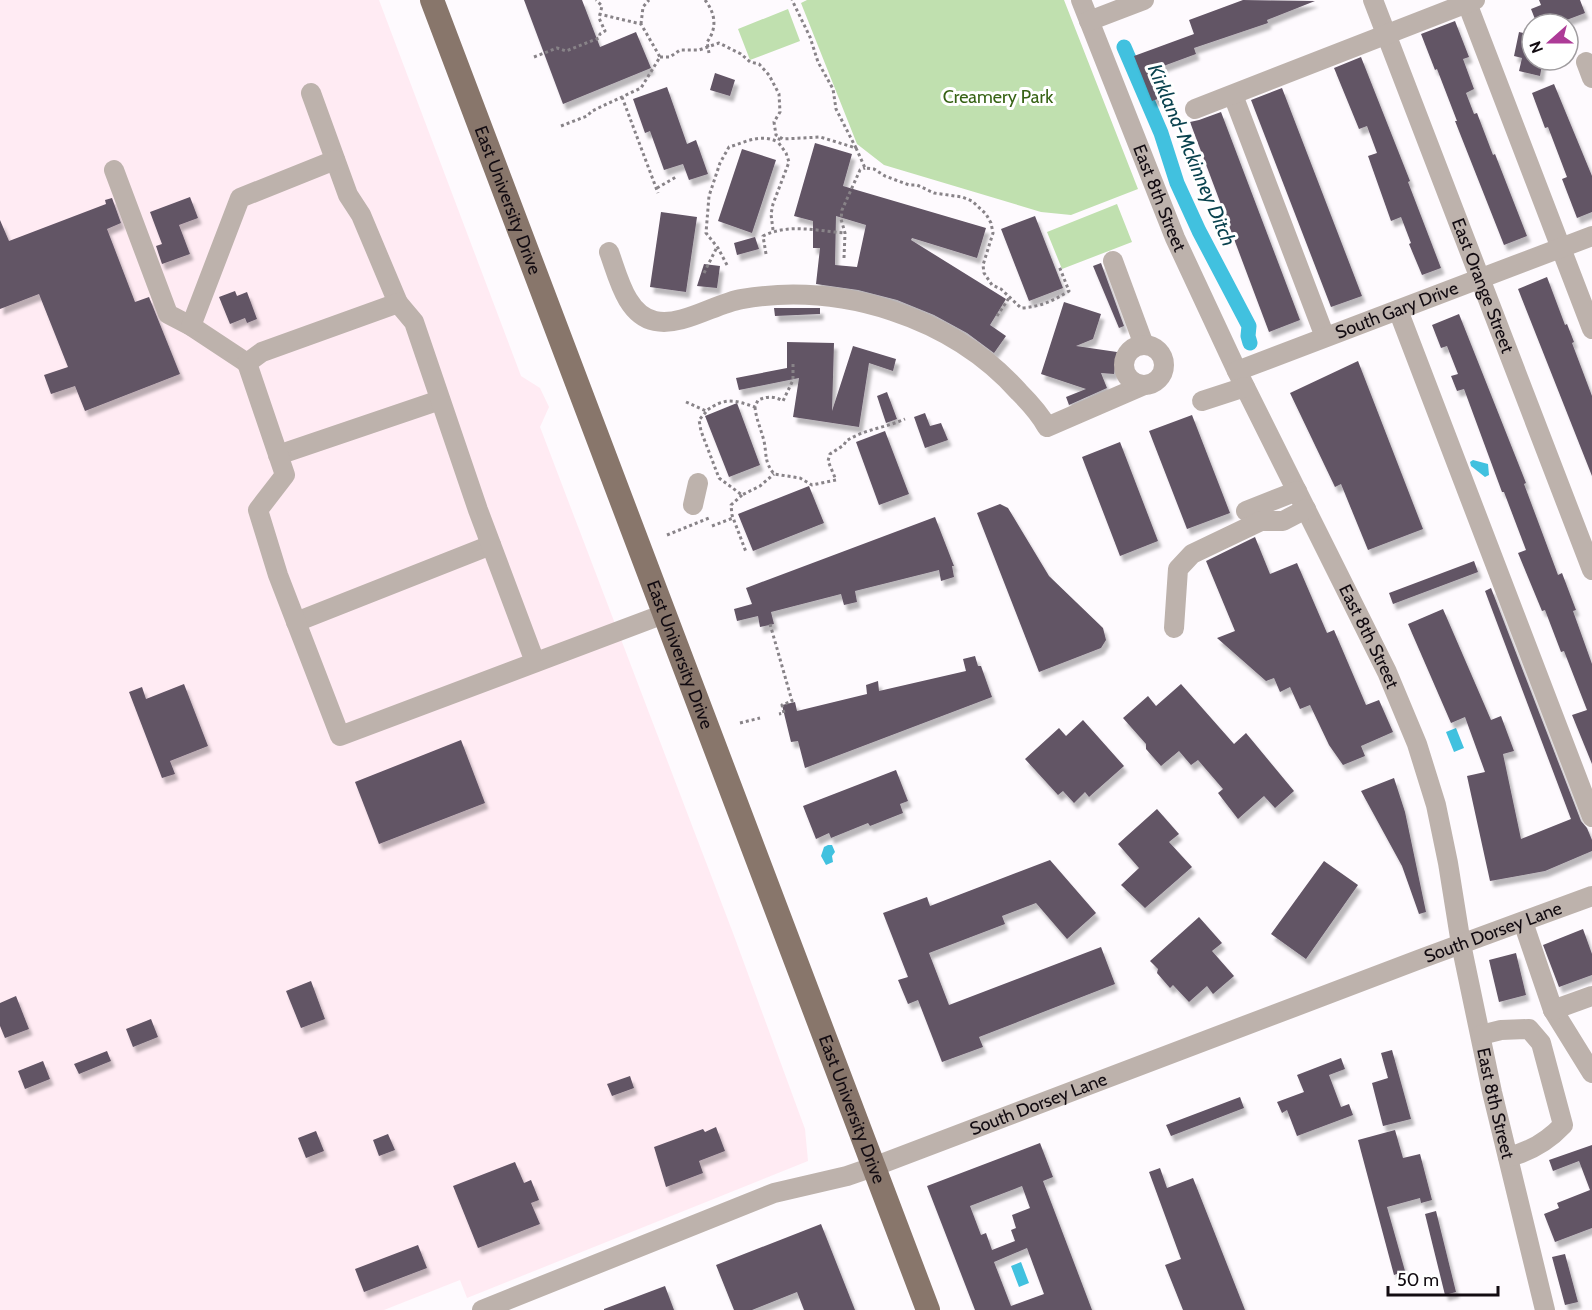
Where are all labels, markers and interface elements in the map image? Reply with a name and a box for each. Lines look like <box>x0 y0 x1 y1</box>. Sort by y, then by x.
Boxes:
north arrow <box>1520 12 1580 72</box>
text: N <box>1526 39 1547 56</box>
water label: Kirkland-Mckinney Ditch <box>1143 60 1241 250</box>
park label: Creamery Park <box>943 86 1054 108</box>
street label: East University Drive <box>470 123 546 278</box>
street label: East 8th Street <box>1128 141 1191 255</box>
street label: East Orange Street <box>1447 215 1519 356</box>
street label: South Gary Drive <box>1332 277 1461 344</box>
street label: East University Drive <box>642 577 718 732</box>
street label: East 8th Street <box>1334 581 1404 692</box>
street label: South Dorsey Lane <box>1421 897 1565 968</box>
street label: East University Drive <box>814 1032 890 1187</box>
street label: East 8th Street <box>1472 1046 1519 1161</box>
street label: South Dorsey Lane <box>967 1068 1110 1140</box>
scale bar <box>1388 1259 1498 1297</box>
text: 50 m <box>1397 1269 1439 1291</box>

